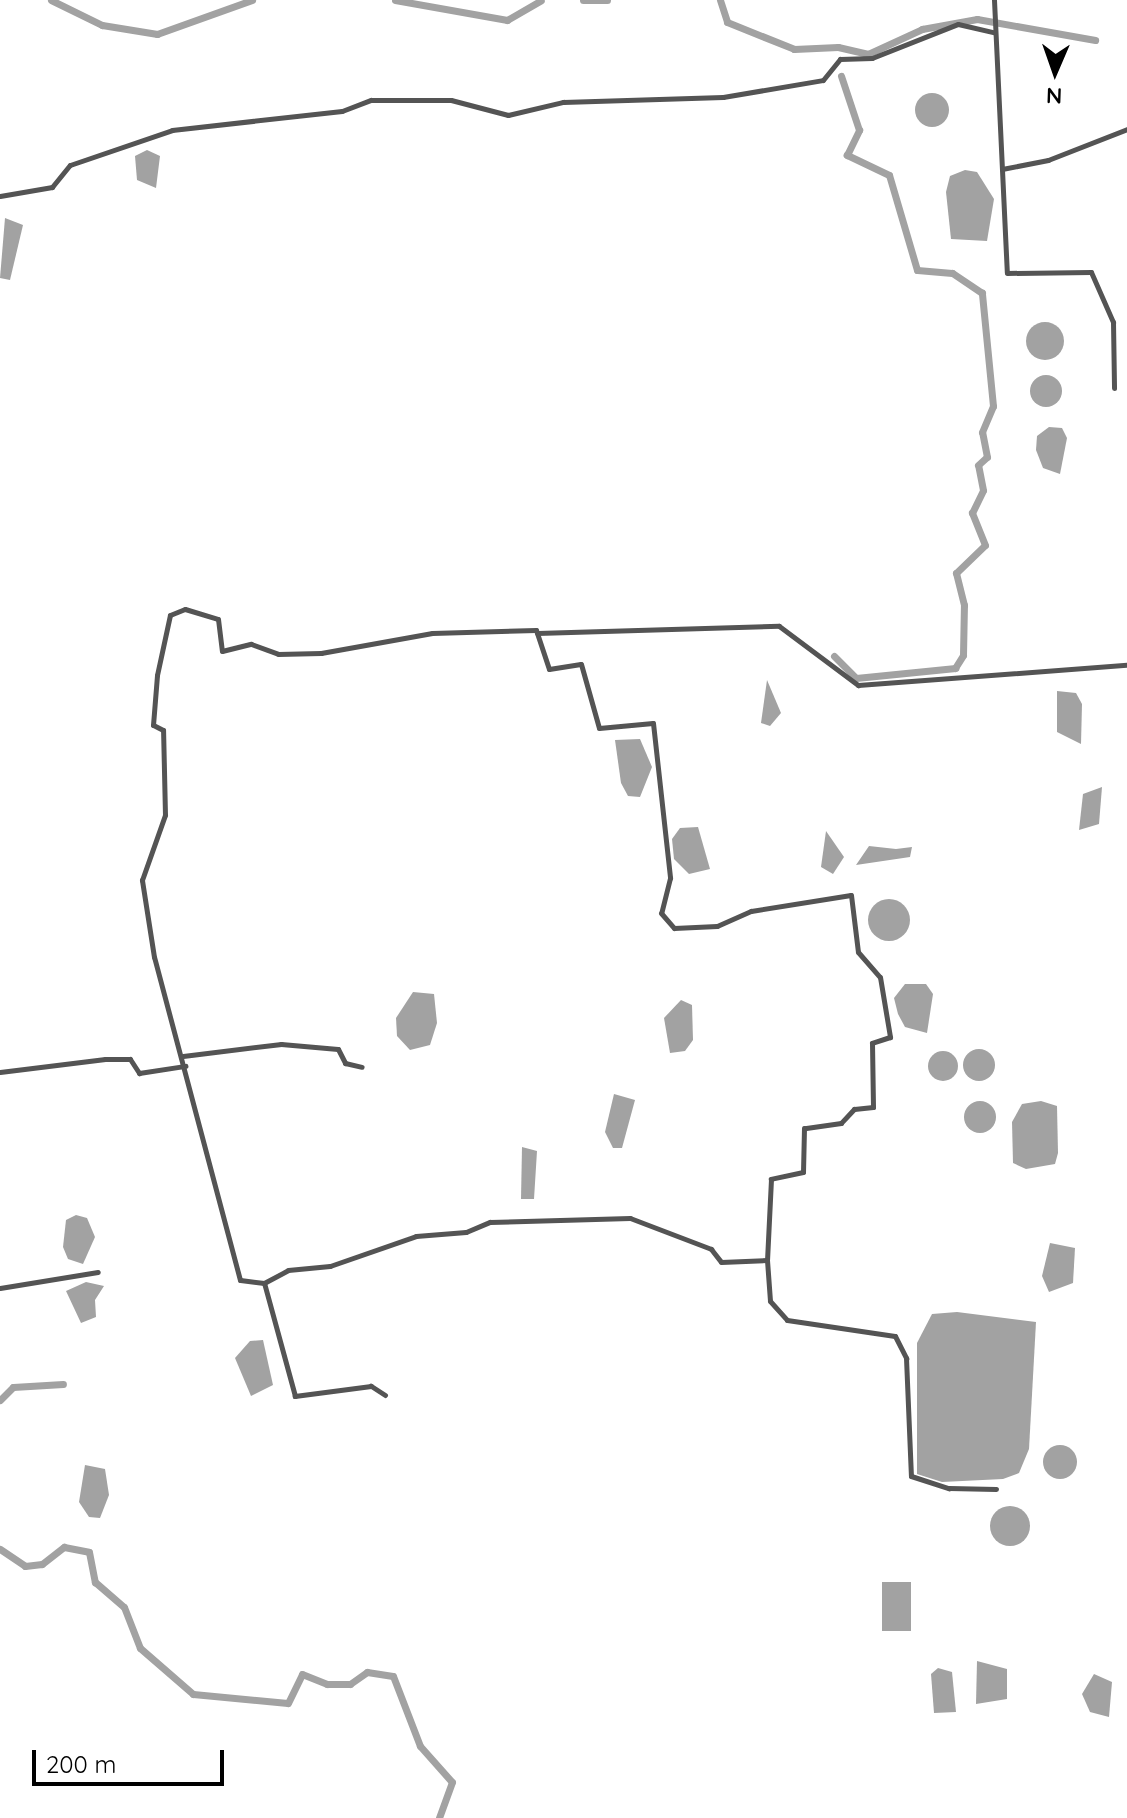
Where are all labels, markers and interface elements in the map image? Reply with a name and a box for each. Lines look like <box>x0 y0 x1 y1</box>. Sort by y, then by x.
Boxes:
north arrow <box>1015 32 1095 112</box>
text: N <box>1046 82 1063 110</box>
scale bar <box>36 1734 228 1784</box>
text: 200 m <box>46 1749 116 1779</box>

